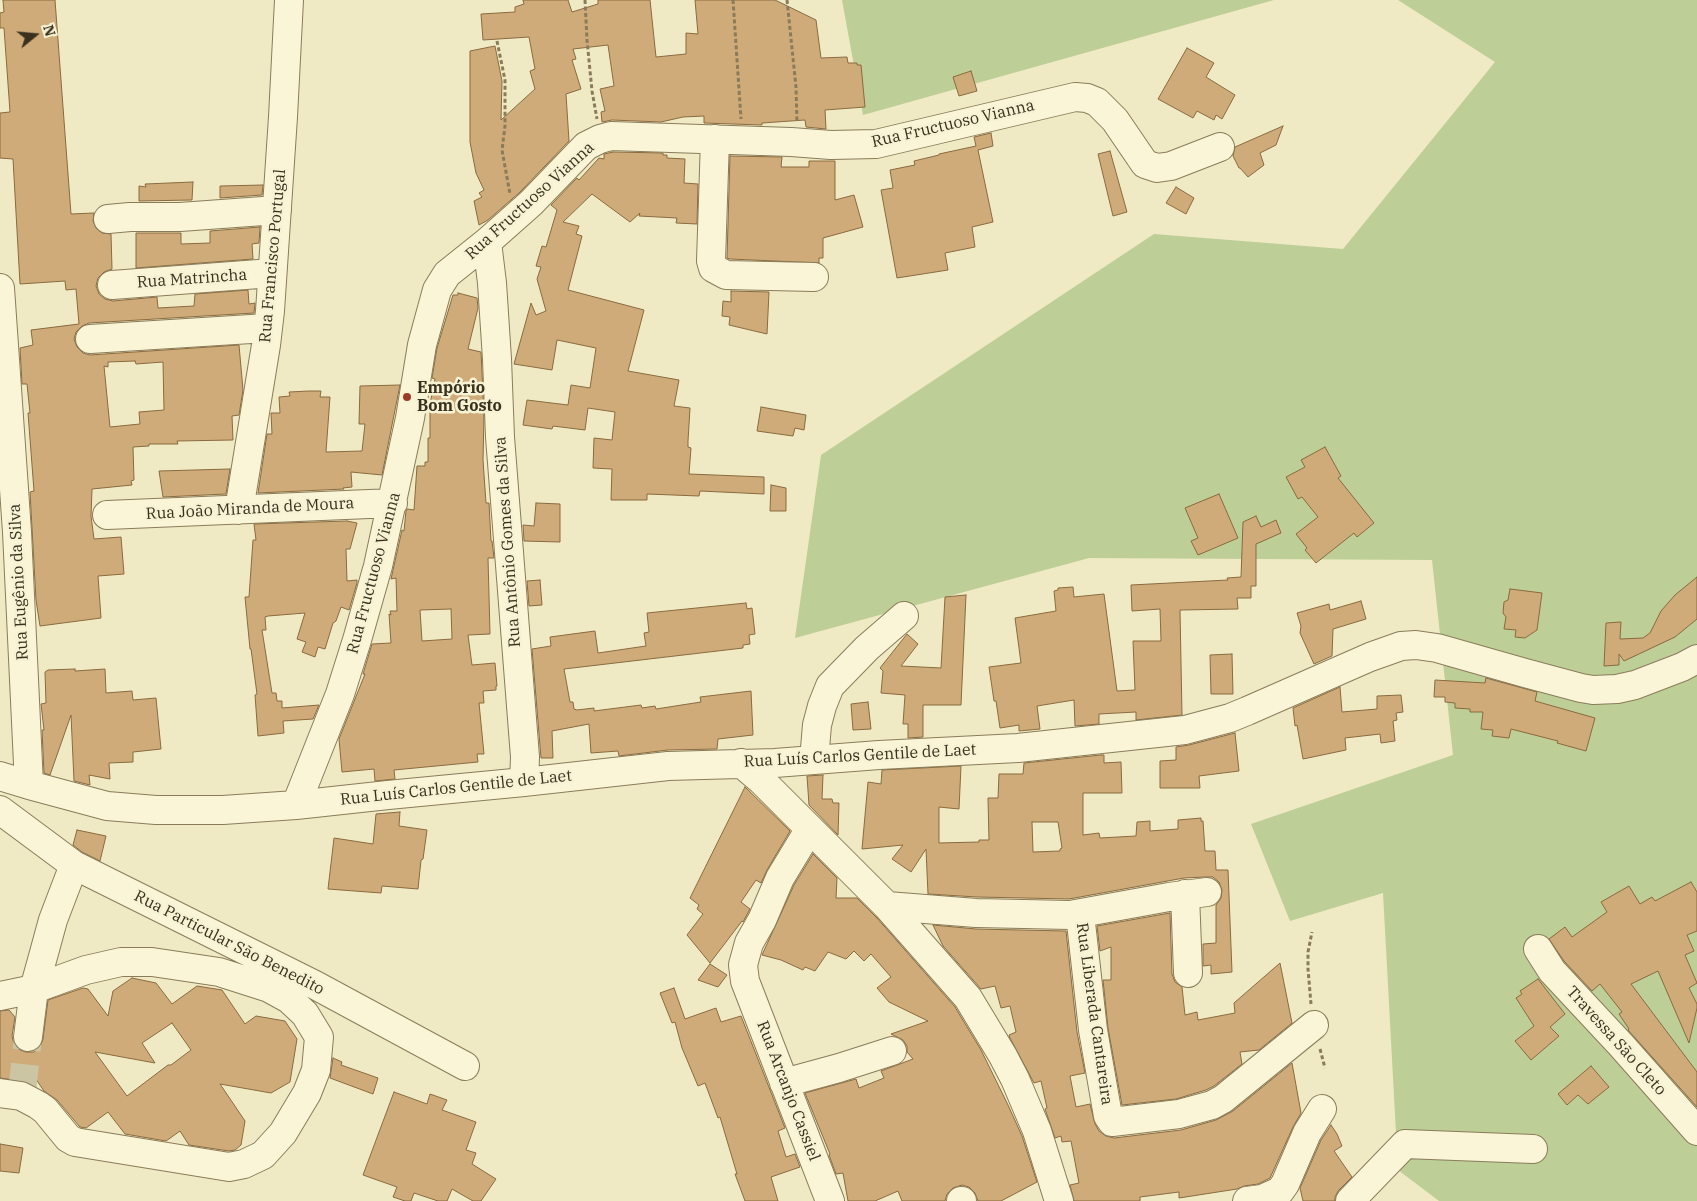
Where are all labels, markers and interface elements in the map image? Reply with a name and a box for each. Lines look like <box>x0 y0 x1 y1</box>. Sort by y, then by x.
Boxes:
north arrow <box>10 10 60 60</box>
text: N <box>39 23 60 39</box>
street label: Rua Fructuoso Vianna <box>870 96 1036 152</box>
street label: Rua Fructuoso Vianna <box>462 138 598 264</box>
street label: Rua Francisco Portugal <box>256 168 290 344</box>
street label: Rua Matrincha <box>136 266 248 292</box>
place label: Empório Bom Gosto <box>417 378 502 416</box>
marker: Empório Bom Gosto <box>401 391 413 403</box>
street label: Rua Antônio Gomes da Silva <box>491 436 525 648</box>
street label: Rua Fructuoso Vianna <box>343 490 405 656</box>
street label: Rua João Miranda de Moura <box>145 494 355 524</box>
street label: Rua Eugênio da Silva <box>5 503 33 661</box>
street label: Rua Luís Carlos Gentile de Laet <box>743 740 977 772</box>
street label: Rua Luís Carlos Gentile de Laet <box>339 766 573 810</box>
street label: Rua Particular São Benedito <box>131 887 327 999</box>
street label: Rua Liberada Cantareira <box>1072 922 1116 1106</box>
street label: Travessa São Cleto <box>1562 983 1670 1099</box>
street label: Rua Arcanjo Cassiel <box>752 1018 824 1164</box>

